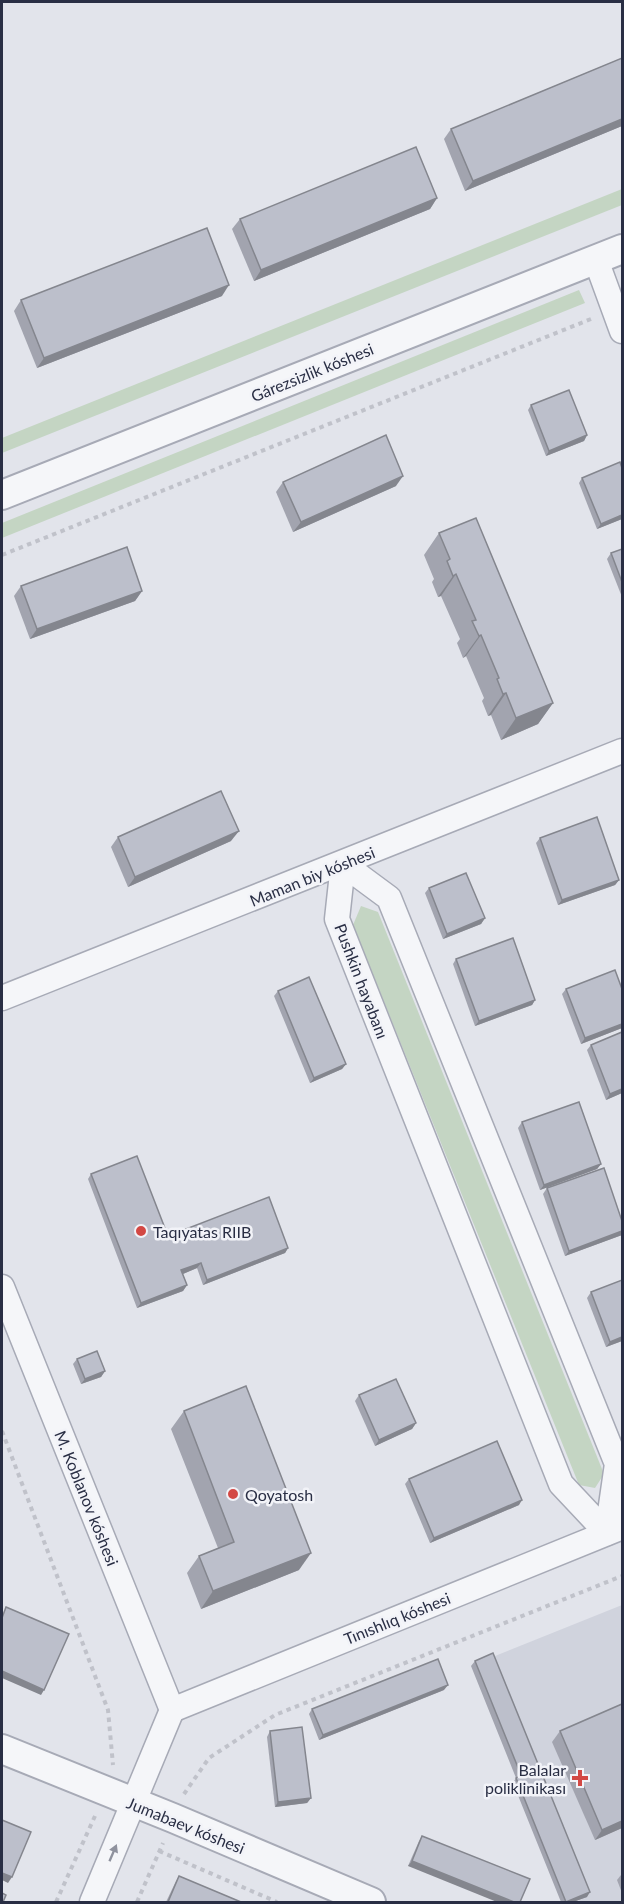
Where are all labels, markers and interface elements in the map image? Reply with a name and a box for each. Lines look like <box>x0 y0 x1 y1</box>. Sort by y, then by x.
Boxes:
street label: Gárezsizlik kóshesi <box>248 339 376 405</box>
street label: Maman biy kóshesi <box>247 842 377 910</box>
street label: Pushkin hayabanı <box>331 921 393 1041</box>
place label: Taqıyatas RIIB <box>153 1222 251 1241</box>
marker: Taqıyatas RIIB <box>134 1224 148 1238</box>
street label: M. Koblanov kóshesi <box>51 1428 123 1568</box>
place label: Qoyatosh <box>245 1485 313 1504</box>
marker: Qoyatosh <box>226 1487 240 1501</box>
street label: Tınıshlıq kóshesi <box>341 1588 453 1648</box>
place label: Balalar poliklinikası <box>485 1760 566 1797</box>
marker: Balalar poliklinikası <box>571 1769 589 1787</box>
street label: Jumabaev kóshesi <box>124 1793 248 1857</box>
one-way arrow <box>109 1844 118 1862</box>

